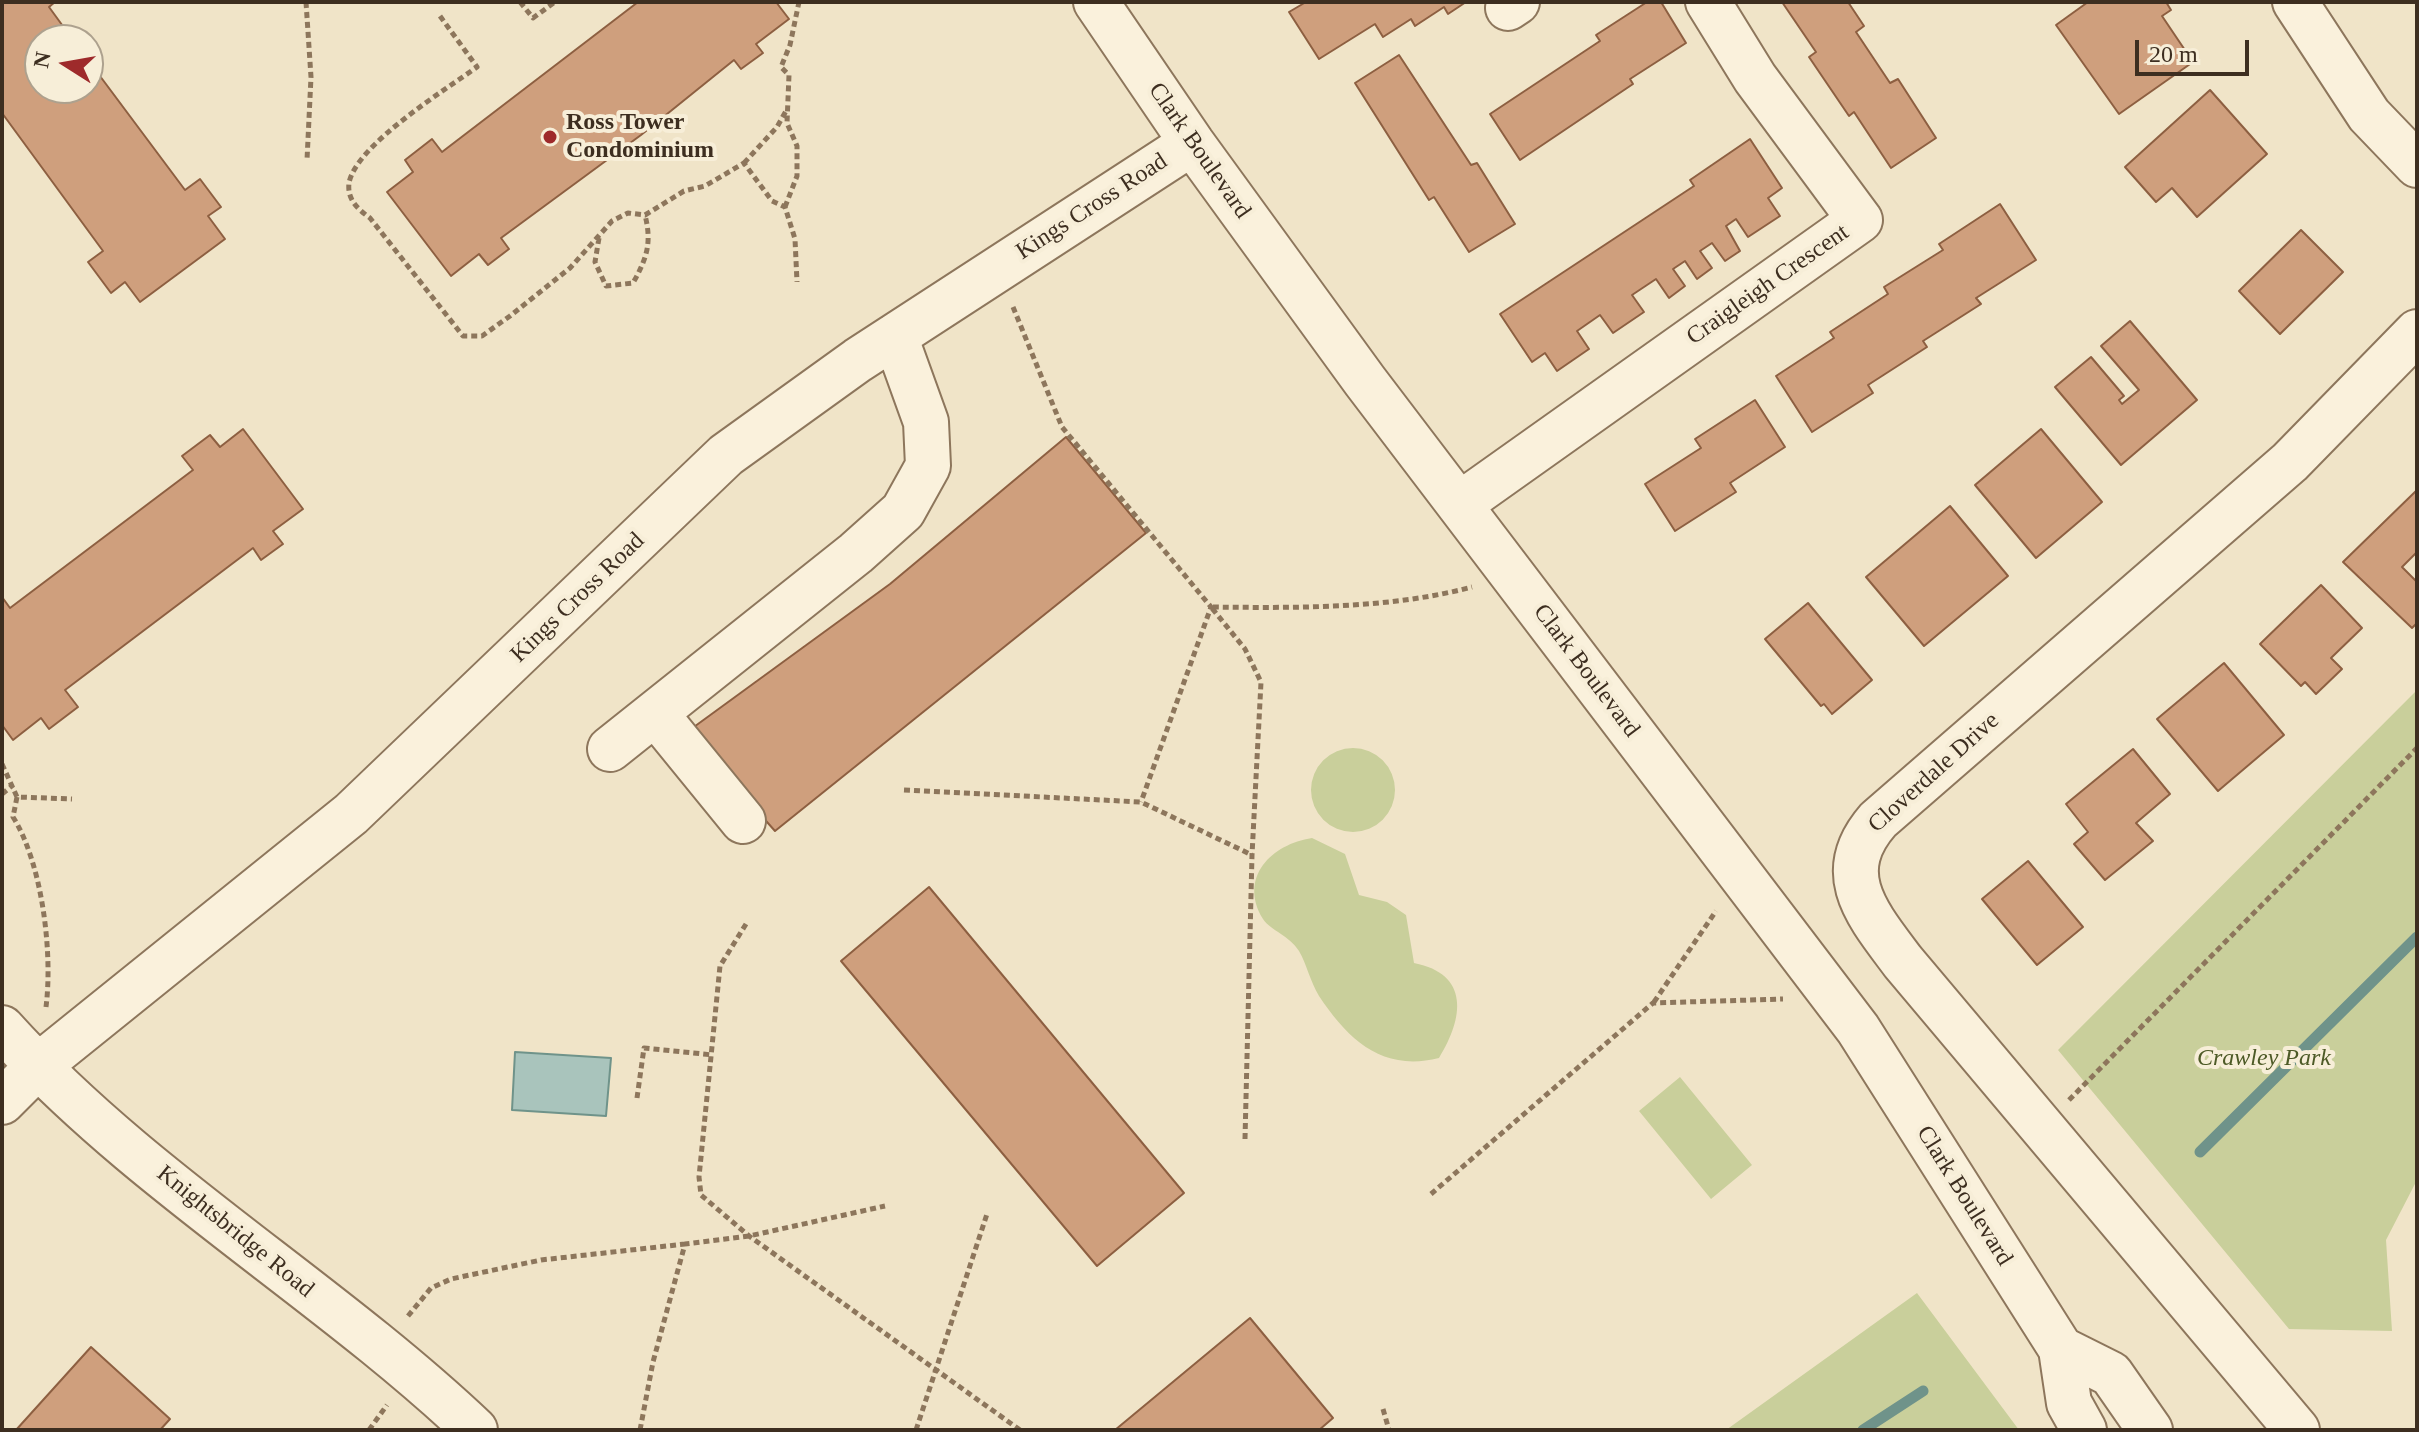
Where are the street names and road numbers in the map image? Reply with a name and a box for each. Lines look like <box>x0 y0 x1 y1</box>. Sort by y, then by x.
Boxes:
street label: Clark Boulevard <box>1142 77 1256 225</box>
street label: Kings Cross Road <box>1011 147 1173 267</box>
street label: Craigleigh Crescent <box>1681 218 1855 352</box>
street label: Kings Cross Road <box>505 527 651 669</box>
street label: Clark Boulevard <box>1527 599 1645 743</box>
street label: Cloverdale Drive <box>1863 707 2005 839</box>
street label: Clark Boulevard <box>1910 1121 2018 1271</box>
street label: Knightsbridge Road <box>151 1160 319 1304</box>

